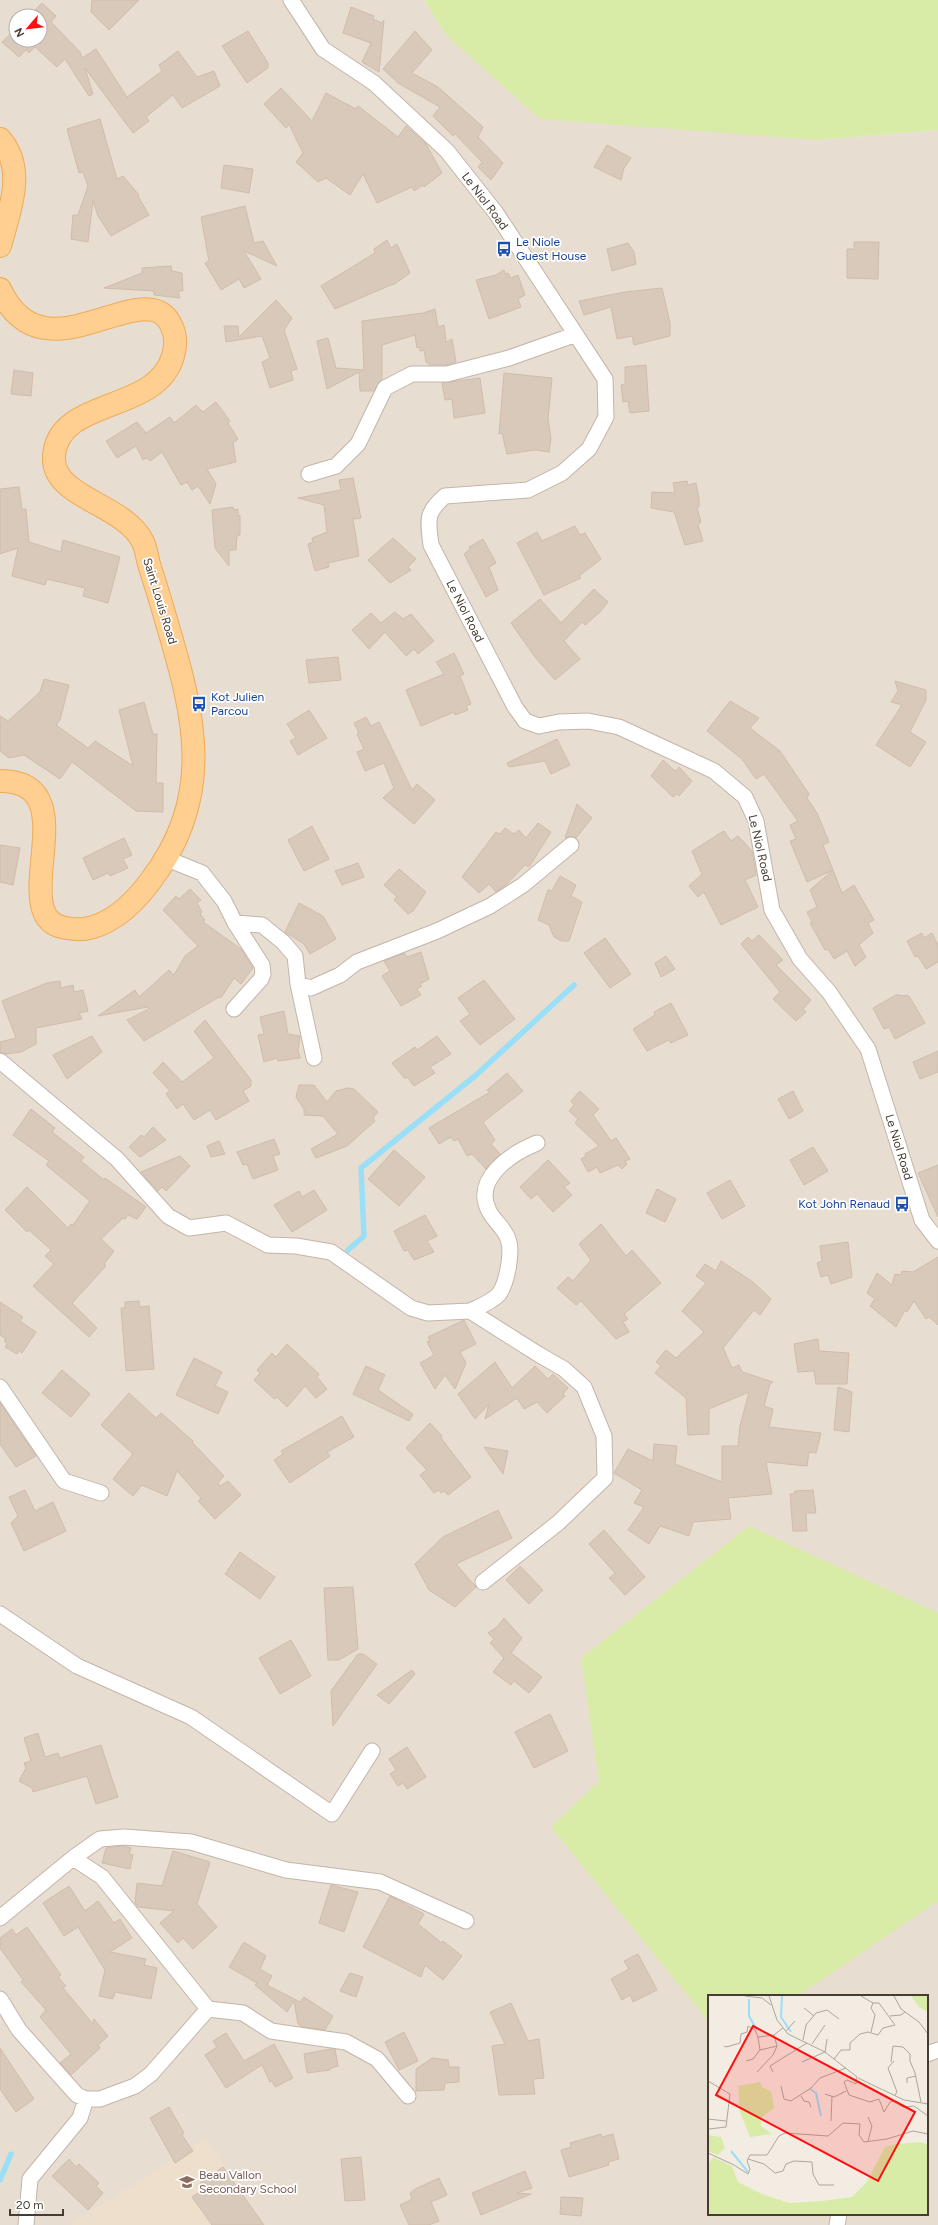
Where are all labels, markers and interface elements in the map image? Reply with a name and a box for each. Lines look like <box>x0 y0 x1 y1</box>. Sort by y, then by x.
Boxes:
north arrow <box>8 8 48 48</box>
text: N <box>12 26 27 39</box>
street label: Le Niol Road <box>459 170 511 232</box>
place label: Le Niole Guest House <box>516 235 587 263</box>
bus stop icon: Le Niole Guest House <box>495 240 513 258</box>
street label: Saint Louis Road <box>140 556 180 646</box>
street label: Le Niol Road <box>443 578 487 644</box>
place label: Kot Julien Parcou <box>211 690 265 718</box>
bus stop icon: Kot Julien Parcou <box>190 695 208 713</box>
street label: Le Niol Road <box>746 813 774 883</box>
street label: Le Niol Road <box>882 1112 916 1182</box>
bus stop icon: Kot John Renaud <box>893 1195 911 1213</box>
place label: Kot John Renaud <box>798 1197 890 1211</box>
inset map <box>708 1995 928 2215</box>
place label: Beau Vallon Secondary School <box>199 2168 297 2196</box>
school or university icon: Beau Vallon Secondary School <box>178 2173 196 2191</box>
scale bar <box>10 2191 63 2217</box>
text: 20 m <box>16 2198 44 2212</box>

